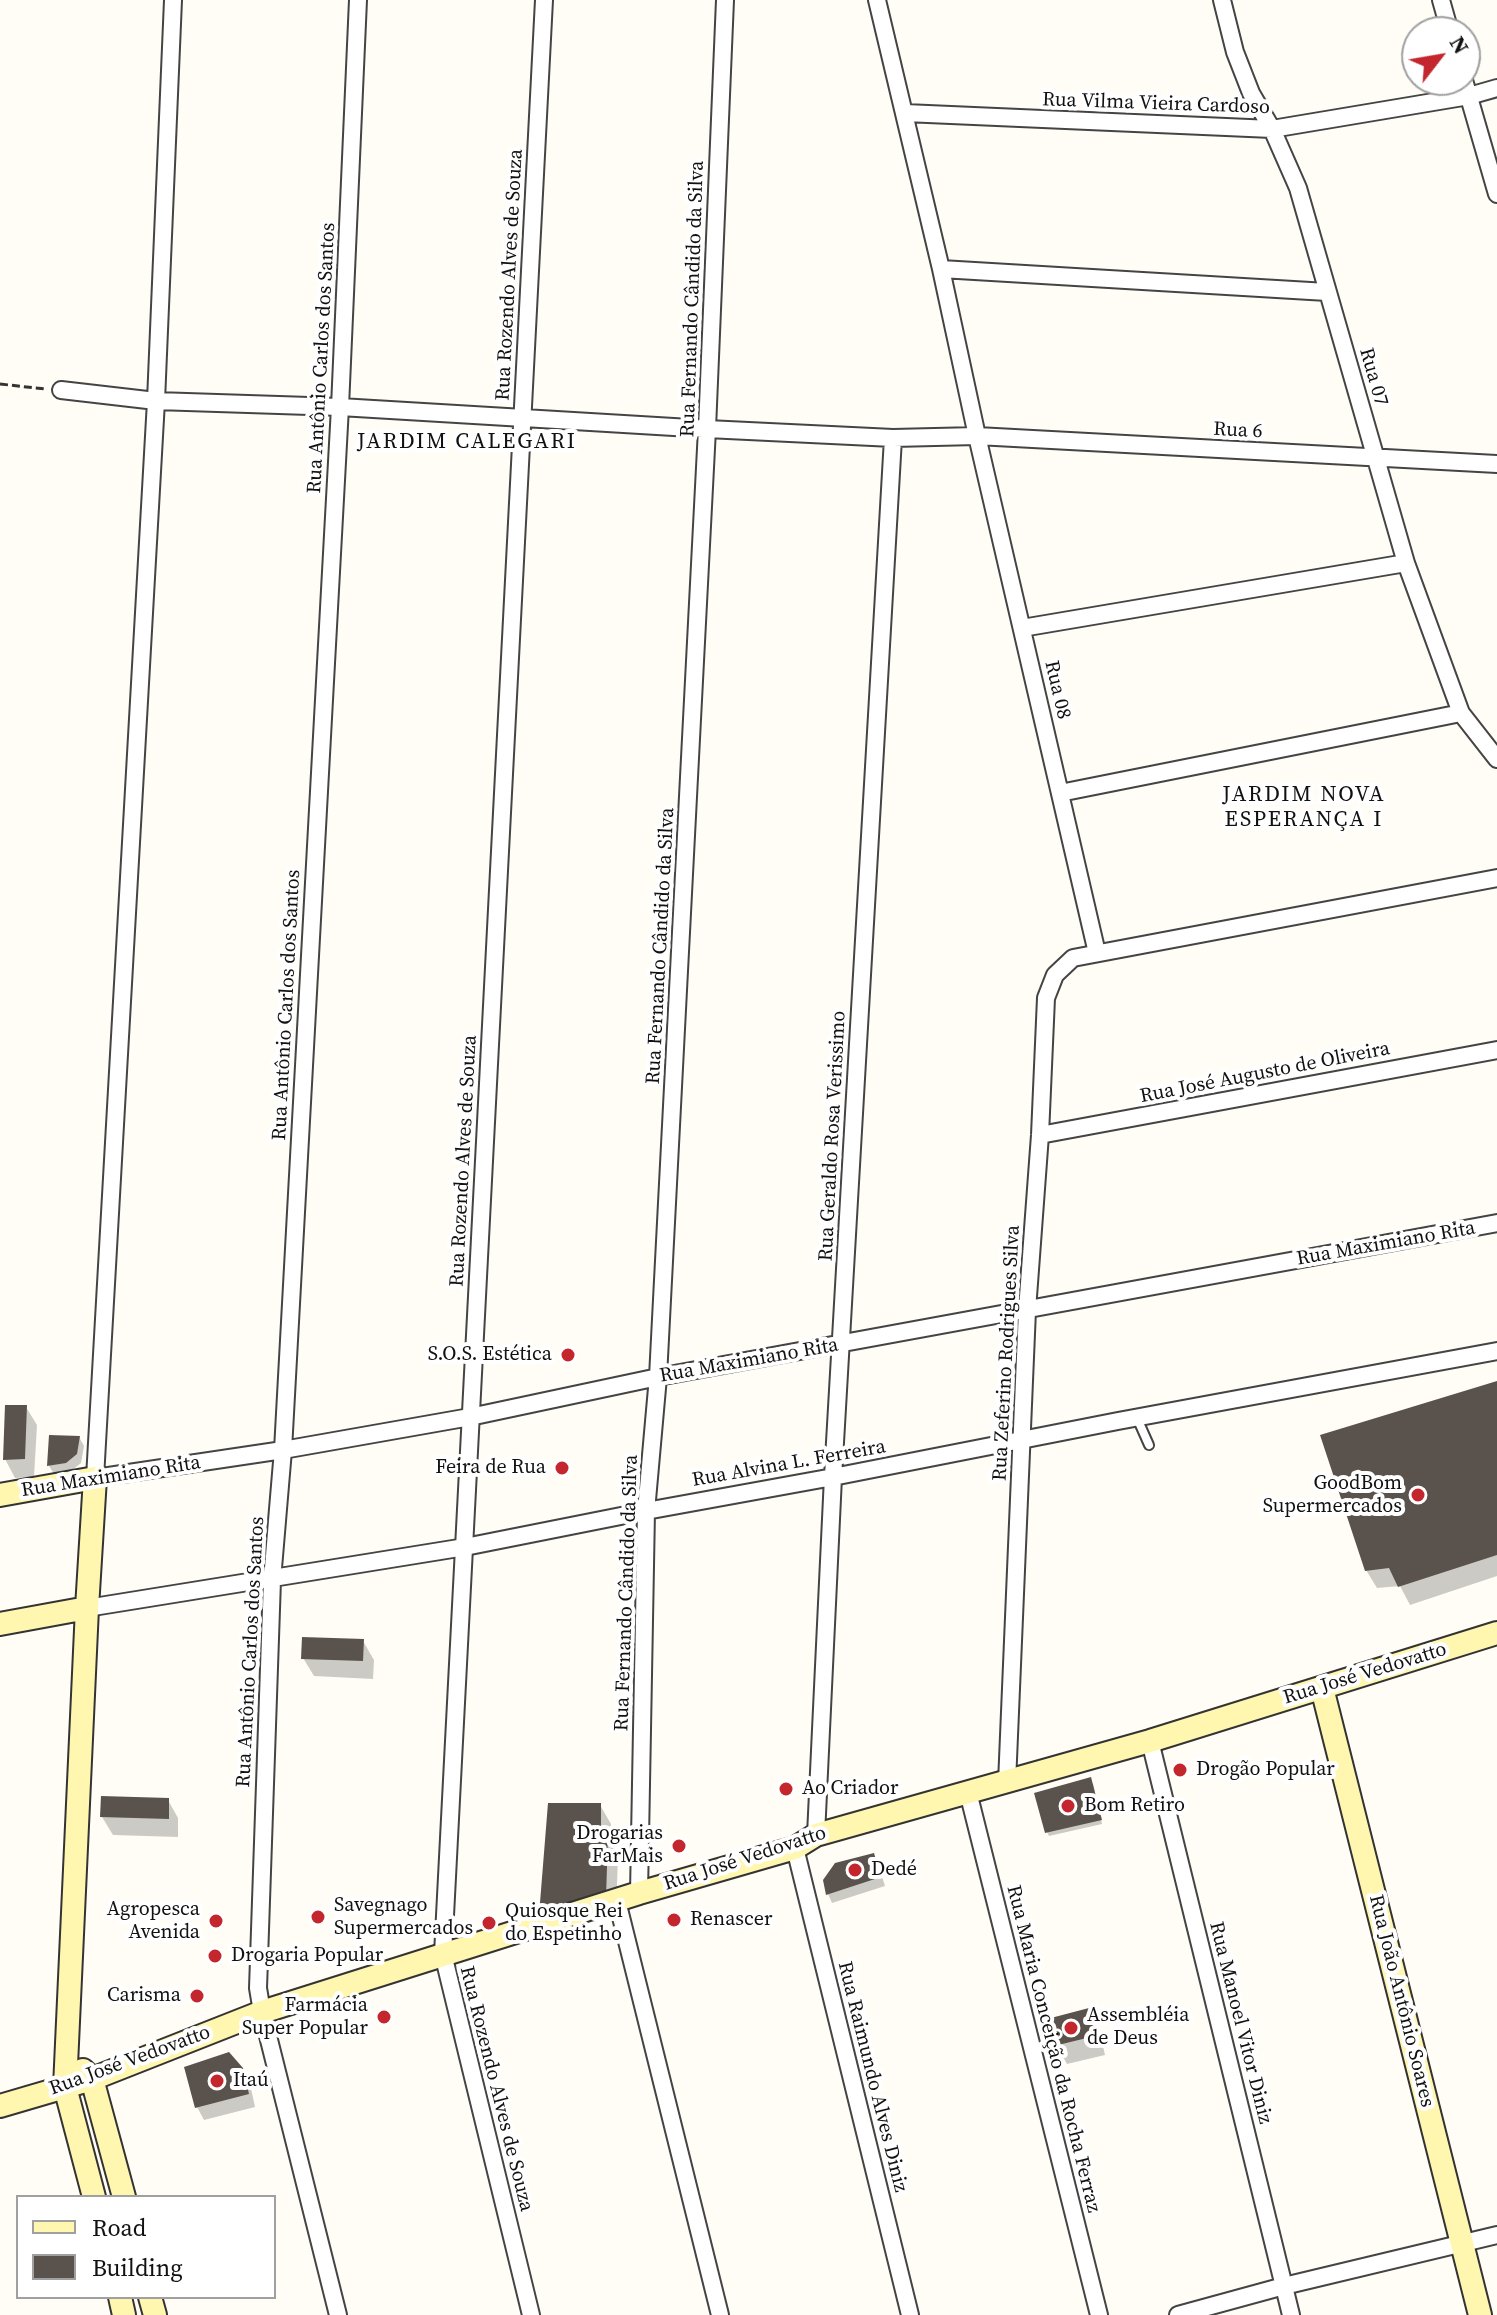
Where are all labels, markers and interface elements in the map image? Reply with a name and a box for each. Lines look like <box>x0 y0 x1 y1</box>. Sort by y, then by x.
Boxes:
north arrow <box>1401 16 1481 96</box>
text: N <box>1443 30 1477 59</box>
street label: Rua Vilma Vieira Cardoso <box>1042 88 1270 120</box>
street label: Rua Rozendo Alves de Souza <box>491 149 529 401</box>
street label: Rua Fernando Cândido da Silva <box>676 160 710 438</box>
street label: Rua Antônio Carlos dos Santos <box>303 222 341 494</box>
street label: Rua 07 <box>1353 345 1393 409</box>
street label: Rua 6 <box>1213 418 1263 444</box>
district label: JARDIM CALEGARI <box>357 429 577 455</box>
street label: Rua 08 <box>1039 658 1075 722</box>
district label: JARDIM NOVA ESPERANÇA I <box>1222 782 1386 834</box>
street label: Rua Fernando Cândido da Silva <box>642 807 680 1085</box>
street label: Rua Antônio Carlos dos Santos <box>268 869 306 1141</box>
street label: Rua Geraldo Rosa Verissimo <box>814 1010 852 1262</box>
street label: Rua Rozendo Alves de Souza <box>445 1035 483 1287</box>
street label: Rua José Augusto de Oliveira <box>1138 1037 1392 1109</box>
street label: Rua Maximiano Rita <box>1295 1216 1477 1272</box>
street label: Rua Zeferino Rodrigues Silva <box>988 1224 1026 1482</box>
street label: Rua Maximiano Rita <box>658 1333 840 1389</box>
place label: S.O.S. Estética <box>428 1343 552 1367</box>
marker: S.O.S. Estética <box>559 1346 577 1364</box>
street label: Rua Alvina L. Ferreira <box>690 1435 888 1493</box>
street label: Rua Maximiano Rita <box>20 1451 202 1503</box>
street label: Rua Fernando Cândido da Silva <box>610 1454 644 1732</box>
place label: Feira de Rua <box>435 1456 546 1480</box>
marker: Feira de Rua <box>553 1459 571 1477</box>
place label: GoodBom Supermercados <box>1263 1472 1402 1519</box>
marker: GoodBom Supermercados <box>1409 1486 1427 1504</box>
street label: Rua Antônio Carlos dos Santos <box>232 1516 270 1788</box>
street label: Rua José Vedovatto <box>1280 1638 1450 1710</box>
place label: Drogão Popular <box>1196 1758 1335 1782</box>
marker: Drogão Popular <box>1171 1761 1189 1779</box>
place label: Ao Criador <box>802 1777 899 1801</box>
marker: Ao Criador <box>777 1780 795 1798</box>
place label: Bom Retiro <box>1084 1794 1185 1818</box>
marker: Bom Retiro <box>1059 1797 1077 1815</box>
street label: Rua José Vedovatto <box>661 1821 829 1897</box>
place label: Drogarias FarMais <box>576 1822 663 1869</box>
marker: Drogarias FarMais <box>670 1837 688 1855</box>
place label: Dedé <box>871 1858 917 1882</box>
marker: Dedé <box>846 1861 864 1879</box>
street label: Rua Maria Conceição da Rocha Ferraz <box>1001 1883 1105 2215</box>
street label: Rua João Antônio Soares <box>1363 1892 1439 2110</box>
place label: Savegnago Supermercados <box>334 1894 473 1941</box>
place label: Agropesca Avenida <box>107 1898 200 1945</box>
place label: Quiosque Rei do Espetinho <box>505 1900 623 1947</box>
marker: Savegnago Supermercados <box>309 1908 327 1926</box>
place label: Renascer <box>690 1908 772 1932</box>
marker: Renascer <box>665 1911 683 1929</box>
marker: Agropesca Avenida <box>207 1912 225 1930</box>
marker: Quiosque Rei do Espetinho <box>480 1914 498 1932</box>
street label: Rua Manoel Vitor Diniz <box>1203 1919 1277 2127</box>
place label: Drogaria Popular <box>231 1944 383 1968</box>
marker: Drogaria Popular <box>206 1947 224 1965</box>
street label: Rua Raimundo Alves Diniz <box>832 1959 912 2195</box>
street label: Rua Rozendo Alves de Souza <box>454 1964 538 2214</box>
place label: Carisma <box>107 1984 181 2008</box>
marker: Carisma <box>188 1987 206 2005</box>
place label: Farmácia Super Popular <box>242 1994 368 2041</box>
place label: Assembléia de Deus <box>1087 2004 1189 2051</box>
marker: Farmácia Super Popular <box>375 2008 393 2026</box>
marker: Assembléia de Deus <box>1062 2019 1080 2037</box>
street label: Rua José Vedovatto <box>46 2021 214 2101</box>
place label: Itaú <box>233 2069 269 2093</box>
marker: Itaú <box>208 2072 226 2090</box>
legend <box>16 2195 276 2299</box>
text: Road <box>92 2211 146 2244</box>
text: Building <box>92 2251 183 2284</box>

